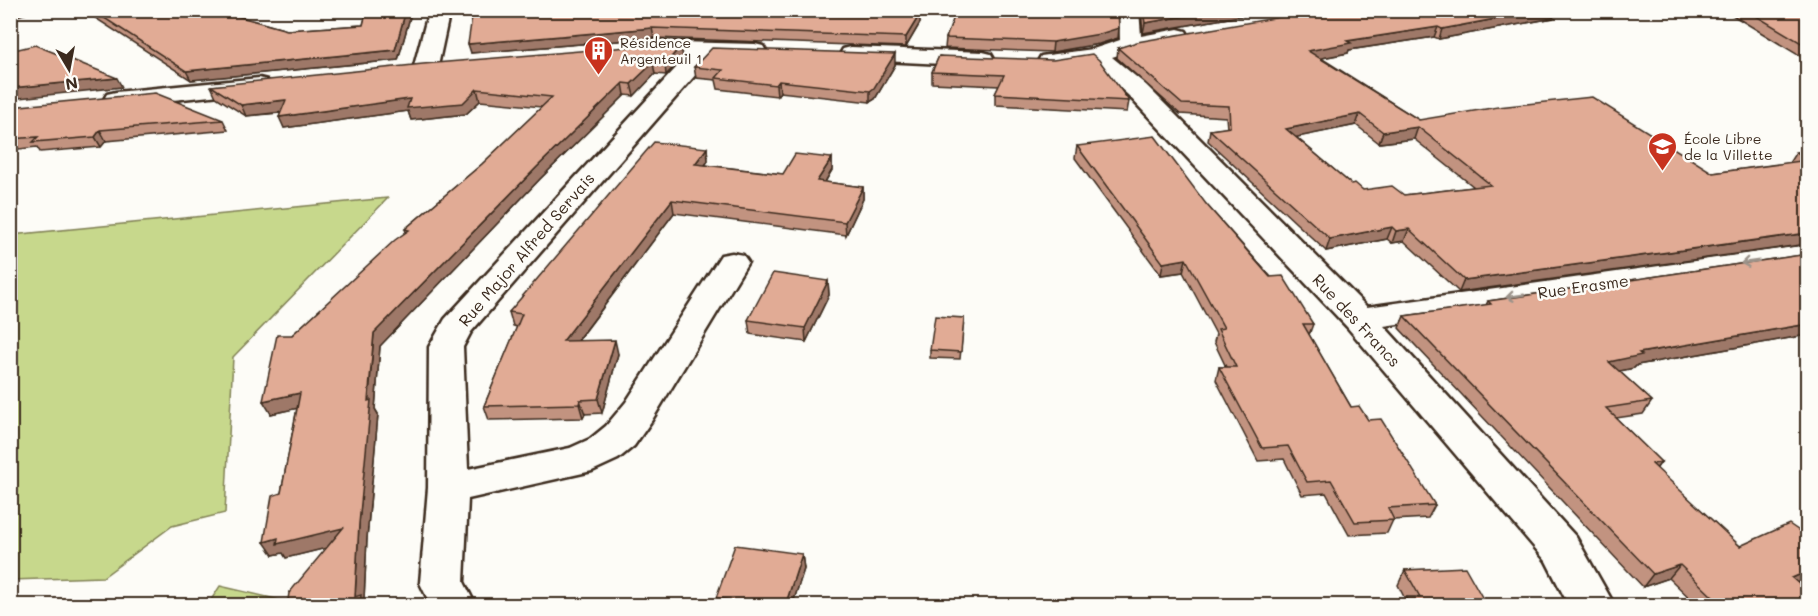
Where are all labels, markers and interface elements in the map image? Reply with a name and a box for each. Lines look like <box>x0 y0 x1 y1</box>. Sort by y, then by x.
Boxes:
place label: Résidence Argenteuil 1 <box>620 33 702 68</box>
building icon: Résidence Argenteuil 1 <box>583 34 615 76</box>
north arrow <box>39 39 99 99</box>
text: N <box>64 73 80 96</box>
place label: École Libre de la Villette <box>1684 129 1773 164</box>
school or university icon: École Libre de la Villette <box>1647 130 1679 172</box>
street label: Rue Major Alfred Servais <box>453 168 599 330</box>
one-way arrow <box>1740 257 1760 268</box>
street label: Rue des Francs <box>1308 269 1406 371</box>
street label: Rue Erasme <box>1536 269 1630 303</box>
one-way arrow <box>1506 291 1525 302</box>

